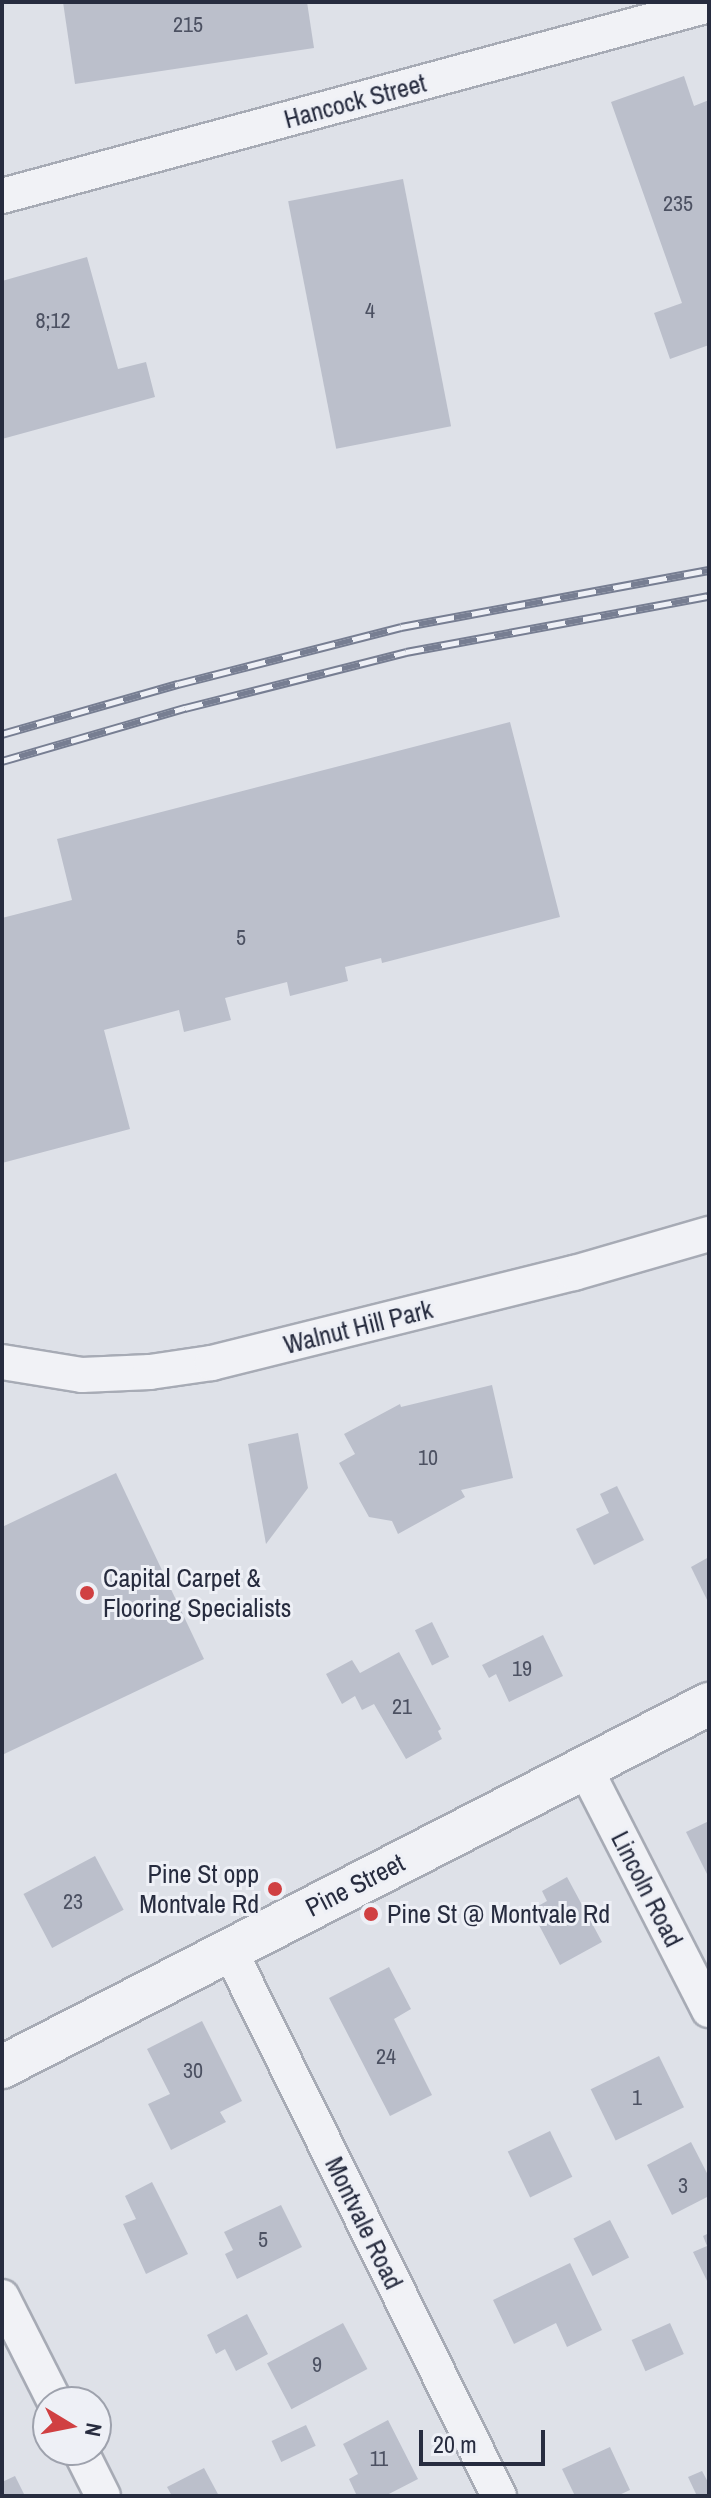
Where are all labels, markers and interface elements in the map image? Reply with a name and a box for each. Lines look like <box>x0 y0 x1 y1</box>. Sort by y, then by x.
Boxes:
house number: 215 <box>173 12 203 38</box>
street label: Hancock Street <box>281 67 429 135</box>
house number: 235 <box>663 191 693 217</box>
house number: 4 <box>365 298 375 324</box>
house number: 8;12 <box>35 308 71 334</box>
house number: 5 <box>236 925 246 951</box>
street label: Walnut Hill Park <box>280 1293 436 1361</box>
house number: 10 <box>418 1445 438 1471</box>
place label: Capital Carpet & Flooring Specialists <box>103 1562 291 1624</box>
marker: Capital Carpet & Flooring Specialists <box>78 1584 96 1602</box>
house number: 19 <box>512 1656 532 1682</box>
house number: 21 <box>392 1694 412 1720</box>
street label: Lincoln Road <box>605 1826 689 1952</box>
street label: Pine Street <box>300 1847 410 1923</box>
place label: Pine St opp Montvale Rd <box>139 1858 259 1920</box>
marker: Pine St opp Montvale Rd <box>266 1880 284 1898</box>
house number: 23 <box>63 1889 83 1915</box>
place label: Pine St @ Montvale Rd <box>387 1898 610 1930</box>
marker: Pine St @ Montvale Rd <box>362 1905 380 1923</box>
house number: 24 <box>376 2044 396 2070</box>
house number: 30 <box>183 2058 203 2084</box>
house number: 1 <box>632 2085 642 2111</box>
street label: Montvale Road <box>319 2152 409 2294</box>
house number: 3 <box>678 2173 688 2199</box>
house number: 5 <box>258 2227 268 2253</box>
house number: 9 <box>312 2352 322 2378</box>
north arrow <box>32 2386 112 2466</box>
scale bar <box>423 2414 549 2464</box>
text: N <box>78 2421 110 2439</box>
text: 20 m <box>433 2428 477 2460</box>
house number: 11 <box>370 2446 388 2472</box>

